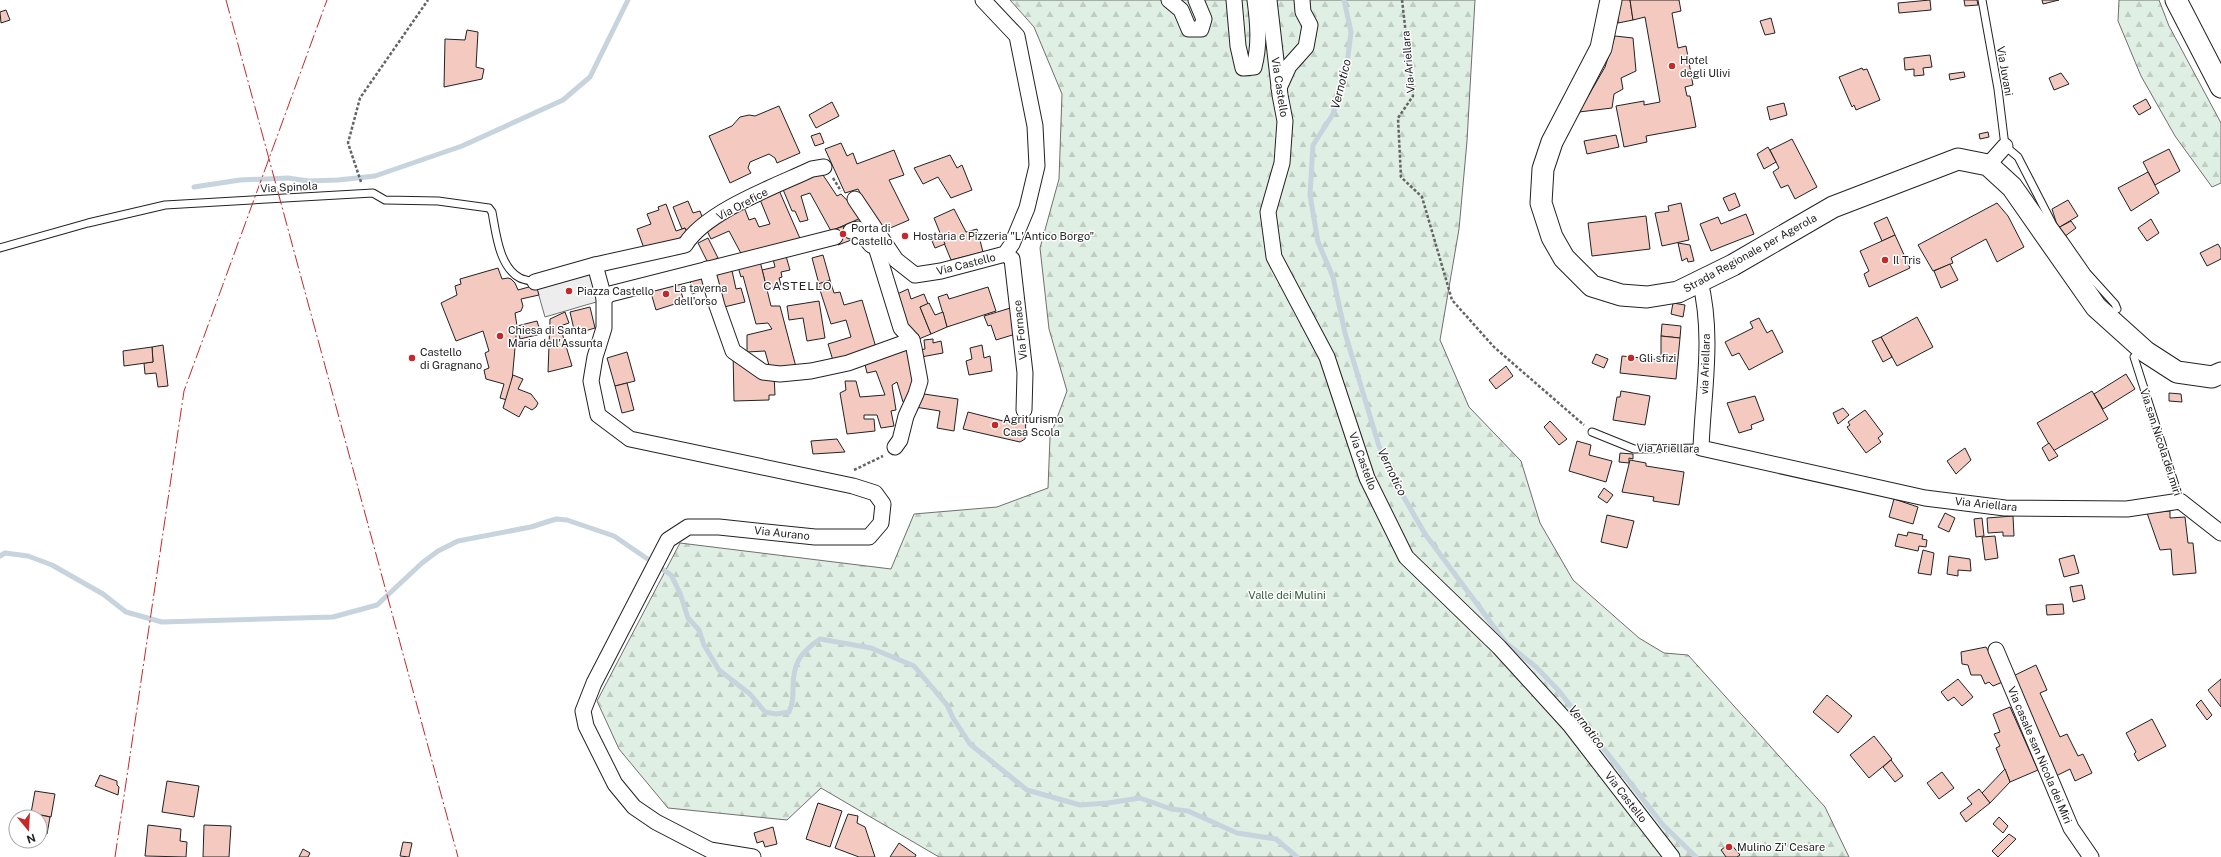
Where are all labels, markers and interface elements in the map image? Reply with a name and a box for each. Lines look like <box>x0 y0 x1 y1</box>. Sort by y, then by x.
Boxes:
street label: Via Ariellara <box>1399 30 1417 94</box>
street label: Via Juvani <box>1995 45 2015 97</box>
place label: Hotel degli Ulivi <box>1680 54 1730 79</box>
street label: Via Castello <box>1269 56 1291 118</box>
water label: Vernotico <box>1328 57 1354 111</box>
marker: Hotel degli Ulivi <box>1667 61 1677 71</box>
street label: Via Spinola <box>260 180 318 194</box>
street label: Via Orefice <box>714 185 770 223</box>
street label: Strada Regionale per Agerola <box>1681 211 1819 295</box>
place label: Porta di Castello <box>851 222 893 247</box>
marker: Porta di Castello <box>838 229 848 239</box>
place label: Hostaria e Pizzeria "L'Antico Borgo" <box>913 230 1094 242</box>
marker: Hostaria e Pizzeria "L'Antico Borgo" <box>900 231 910 241</box>
street label: Via Castello <box>935 251 997 277</box>
place label: Il Tris <box>1893 254 1921 266</box>
marker: Il Tris <box>1880 255 1890 265</box>
district label: CASTELLO <box>763 279 833 293</box>
place label: La taverna dell'orso <box>674 282 727 307</box>
place label: Piazza Castello <box>577 285 654 297</box>
marker: Piazza Castello <box>564 286 574 296</box>
marker: La taverna dell'orso <box>661 289 671 299</box>
street label: Via Fornace <box>1011 299 1029 361</box>
place label: Chiesa di Santa Maria dell'Assunta <box>508 324 603 349</box>
marker: Chiesa di Santa Maria dell'Assunta <box>495 331 505 341</box>
street label: via Ariellara <box>1698 333 1712 395</box>
place label: Castello di Gragnano <box>420 346 482 371</box>
place label: Gli sfizi <box>1639 352 1676 364</box>
marker: Castello di Gragnano <box>407 353 417 363</box>
marker: Gli sfizi <box>1626 353 1636 363</box>
street label: Via san Nicola dei miri <box>2138 387 2184 497</box>
place label: Agriturismo Casa Scola <box>1003 413 1064 438</box>
marker: Agriturismo Casa Scola <box>990 420 1000 430</box>
street label: Via Castello <box>1347 430 1379 492</box>
street label: Via Ariellara <box>1637 441 1699 455</box>
water label: Vernotico <box>1374 446 1410 499</box>
street label: Via Ariellara <box>1954 495 2018 513</box>
street label: Via Aurano <box>754 524 810 542</box>
park label: Valle dei Mulini <box>1248 589 1326 601</box>
street label: Via casale san Nicola dei Miri <box>2006 685 2074 825</box>
water label: Vernotico <box>1566 702 1609 752</box>
street label: Via Castello <box>1603 769 1649 825</box>
north arrow <box>8 809 48 849</box>
text: N <box>25 831 37 846</box>
place label: Mulino Zi' Cesare <box>1737 841 1825 853</box>
marker: Mulino Zi' Cesare <box>1724 842 1734 852</box>

